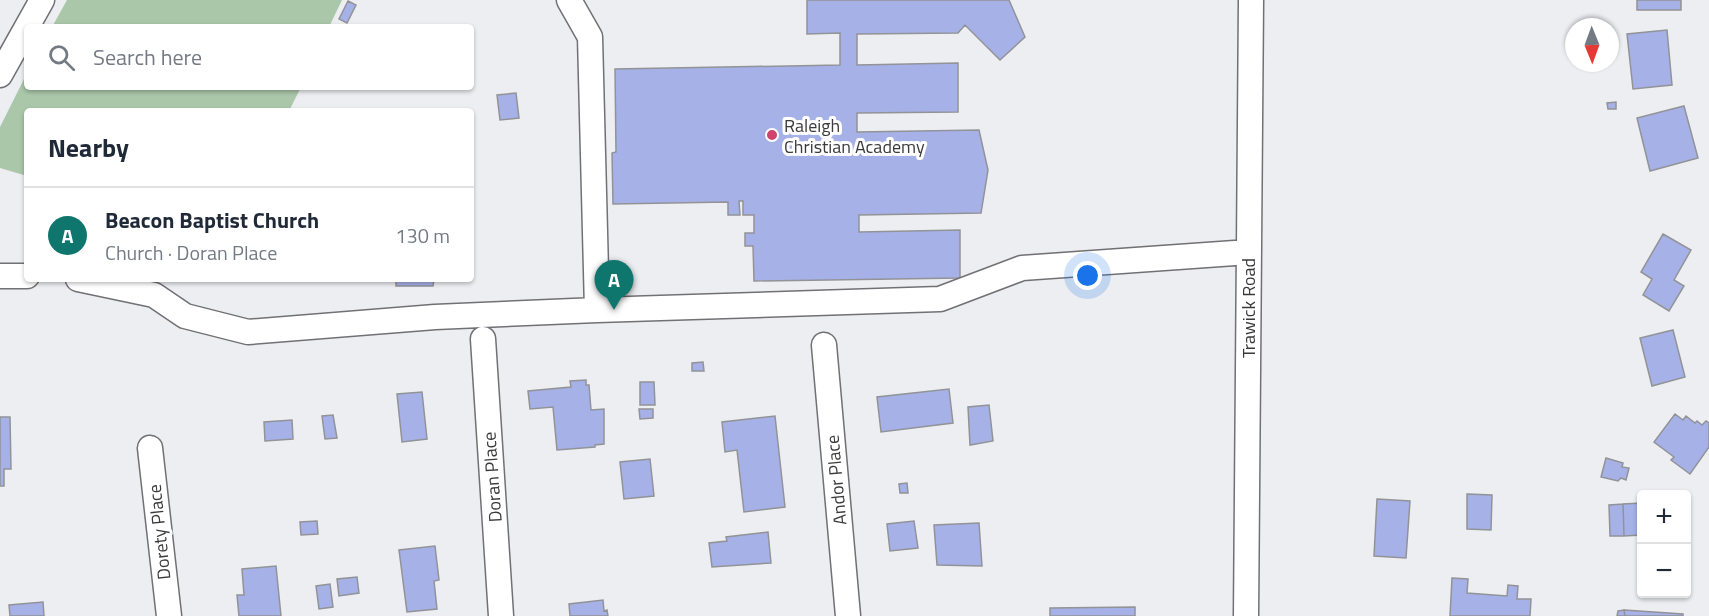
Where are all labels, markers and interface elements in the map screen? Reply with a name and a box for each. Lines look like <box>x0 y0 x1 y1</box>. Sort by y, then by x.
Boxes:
north arrow <box>1565 18 1619 72</box>
search box <box>24 24 474 90</box>
text: Search here <box>93 40 202 74</box>
icon: search <box>45 41 78 74</box>
place label: Raleigh Christian Academy <box>784 112 925 160</box>
text: Nearby <box>48 128 129 167</box>
marker: Raleigh Christian Academy <box>765 128 779 142</box>
text: Beacon Baptist Church <box>105 203 319 237</box>
text: A <box>61 220 74 251</box>
text: 130 m <box>395 220 450 251</box>
text: Church · Doran Place <box>105 237 277 268</box>
street label: Trawick Road <box>1235 258 1262 358</box>
pin: A <box>594 260 634 310</box>
your location <box>1073 261 1102 290</box>
street label: Doran Place <box>475 431 509 523</box>
street label: Andor Place <box>819 434 853 526</box>
street label: Dorety Place <box>141 483 177 581</box>
map controls <box>1637 490 1691 598</box>
button: + <box>1637 490 1691 544</box>
button: − <box>1637 544 1691 598</box>

